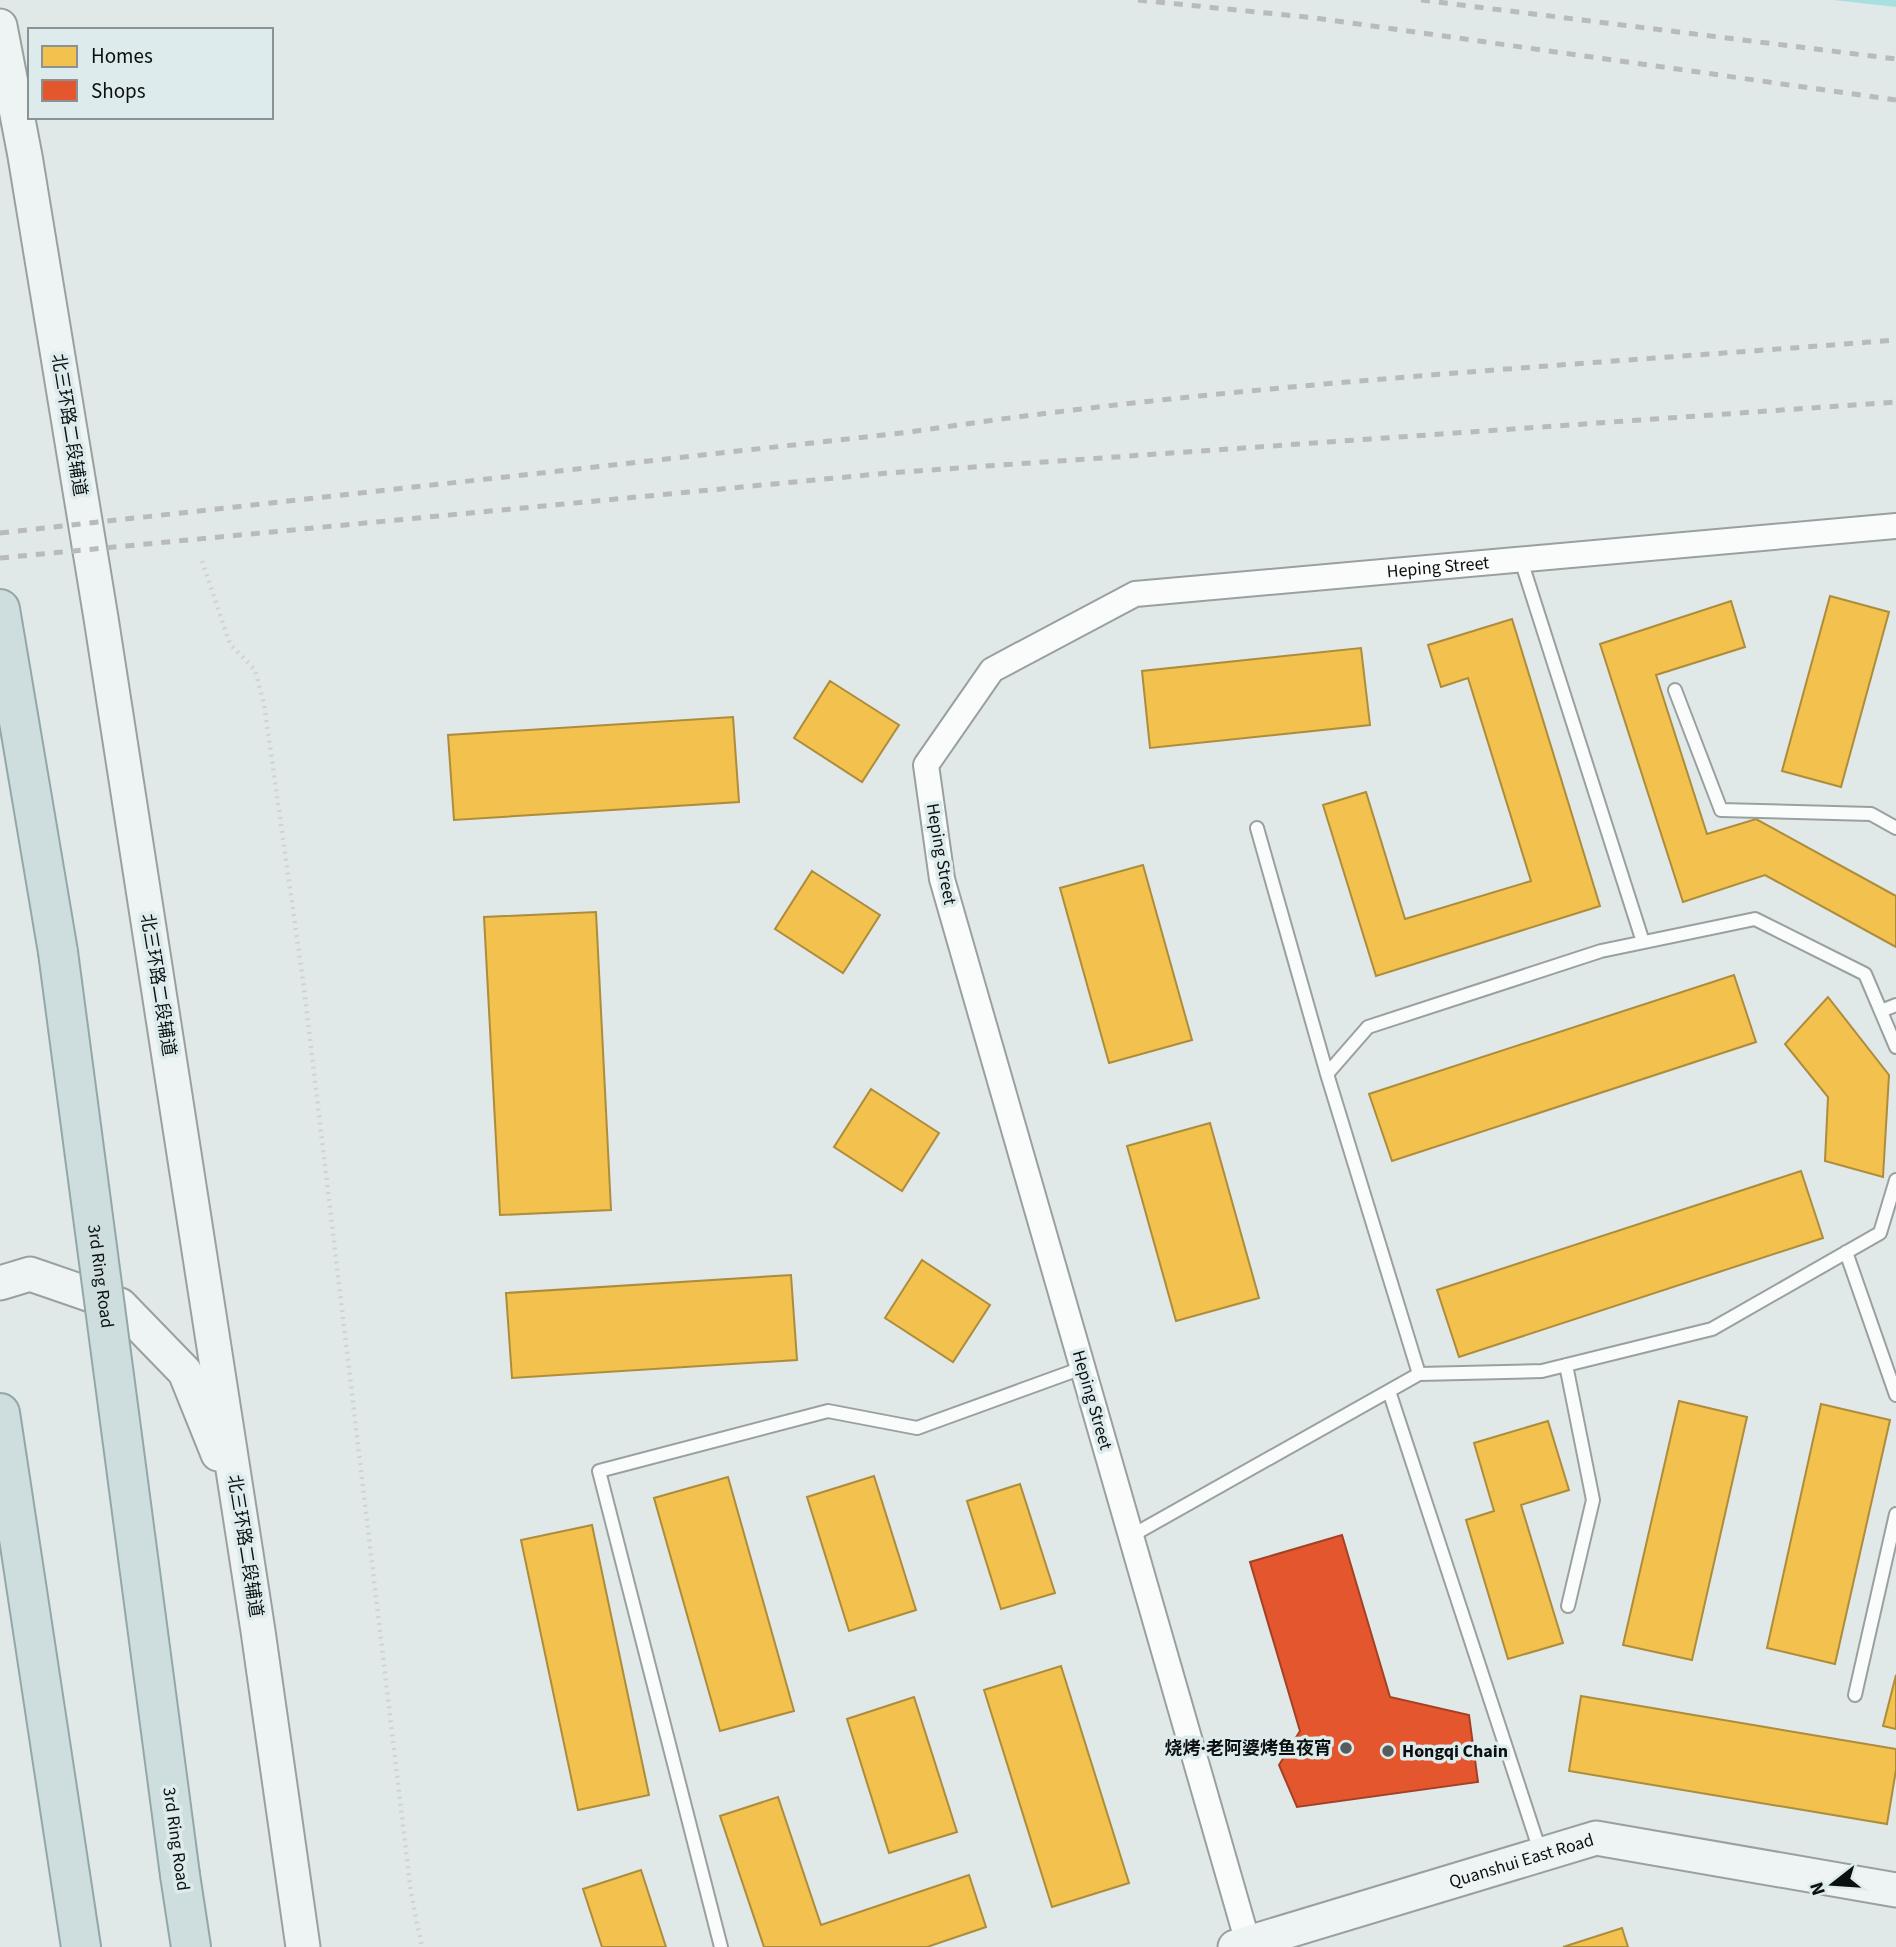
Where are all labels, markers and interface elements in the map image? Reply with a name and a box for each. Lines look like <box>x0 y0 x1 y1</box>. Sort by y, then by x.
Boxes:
legend <box>28 28 273 119</box>
text: Homes <box>91 41 153 71</box>
text: Shops <box>91 76 146 106</box>
street label: 北三环路二段辅道 <box>45 352 93 498</box>
street label: Heping Street <box>1386 550 1490 584</box>
street label: Heping Street <box>920 801 962 907</box>
street label: 北三环路二段辅道 <box>134 912 182 1058</box>
street label: 3rd Ring Road <box>82 1223 120 1330</box>
street label: Heping Street <box>1066 1347 1118 1453</box>
street label: 北三环路二段辅道 <box>221 1473 269 1619</box>
place label: 烧烤·老阿婆烤鱼夜宵 <box>1165 1736 1332 1761</box>
place label: Hongqi Chain <box>1402 1739 1508 1764</box>
marker: 烧烤·老阿婆烤鱼夜宵 <box>1338 1740 1354 1756</box>
marker: Hongqi Chain <box>1380 1743 1396 1759</box>
street label: 3rd Ring Road <box>156 1786 196 1892</box>
street label: Quanshui East Road <box>1446 1827 1597 1894</box>
north arrow <box>1798 1849 1868 1919</box>
text: N <box>1803 1879 1833 1899</box>

